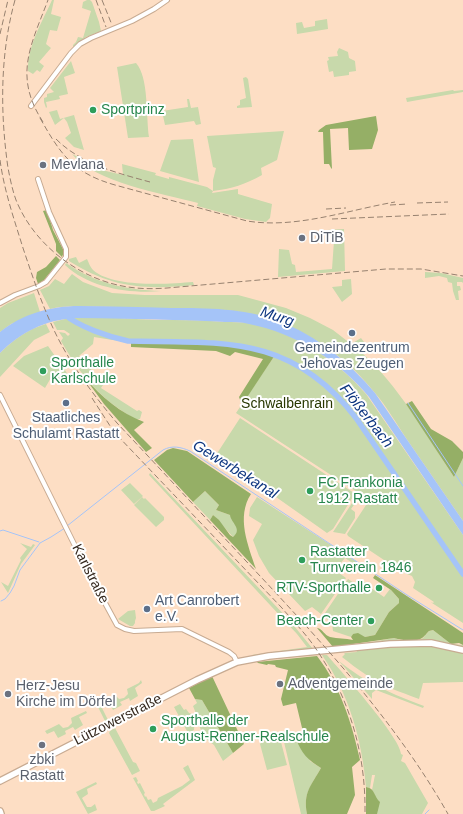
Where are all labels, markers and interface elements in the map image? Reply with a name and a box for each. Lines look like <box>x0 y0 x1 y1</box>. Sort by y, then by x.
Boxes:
place label: Sportprinz <box>101 102 165 118</box>
marker: Sportprinz <box>88 105 98 115</box>
place label: Mevlana <box>51 157 104 173</box>
marker: Mevlana <box>38 160 48 170</box>
place label: DiTiB <box>310 230 344 246</box>
marker: DiTiB <box>297 233 307 243</box>
water label: Murg <box>258 303 296 331</box>
marker: Gemeindezentrum Jehovas Zeugen <box>347 328 357 338</box>
place label: Gemeindezentrum Jehovas Zeugen <box>294 340 410 372</box>
place label: Sporthalle Karlschule <box>51 355 116 388</box>
marker: Sporthalle Karlschule <box>38 366 48 376</box>
water label: Flößerbach <box>336 381 396 451</box>
park label: Schwalbenrain <box>241 396 333 412</box>
marker: Staatliches Schulamt Rastatt <box>61 398 71 408</box>
place label: Staatliches Schulamt Rastatt <box>13 410 119 442</box>
water label: Gewerbekanal <box>189 437 281 503</box>
place label: FC Frankonia 1912 Rastatt <box>318 475 403 508</box>
marker: FC Frankonia 1912 Rastatt <box>305 486 315 496</box>
street label: Karlstraße <box>68 541 112 607</box>
place label: Rastatter Turnverein 1846 <box>310 544 411 576</box>
marker: Rastatter Turnverein 1846 <box>297 555 307 565</box>
place label: RTV-Sporthalle <box>276 580 371 596</box>
marker: RTV-Sporthalle <box>374 583 384 593</box>
place label: Art Canrobert e.V. <box>155 593 239 626</box>
marker: Art Canrobert e.V. <box>142 604 152 614</box>
place label: Beach-Center <box>277 613 363 629</box>
marker: Beach-Center <box>366 616 376 626</box>
place label: Adventgemeinde <box>288 676 393 692</box>
place label: Herz-Jesu Kirche im Dörfel <box>16 678 116 710</box>
marker: Adventgemeinde <box>275 679 285 689</box>
marker: Herz-Jesu Kirche im Dörfel <box>3 689 13 699</box>
street label: Lützowerstraße <box>71 691 165 749</box>
place label: Sporthalle der August-Renner-Realschule <box>161 713 329 746</box>
marker: Sporthalle der August-Renner-Realschule <box>148 724 158 734</box>
marker: zbki Rastatt <box>37 740 47 750</box>
place label: zbki Rastatt <box>20 752 64 784</box>

